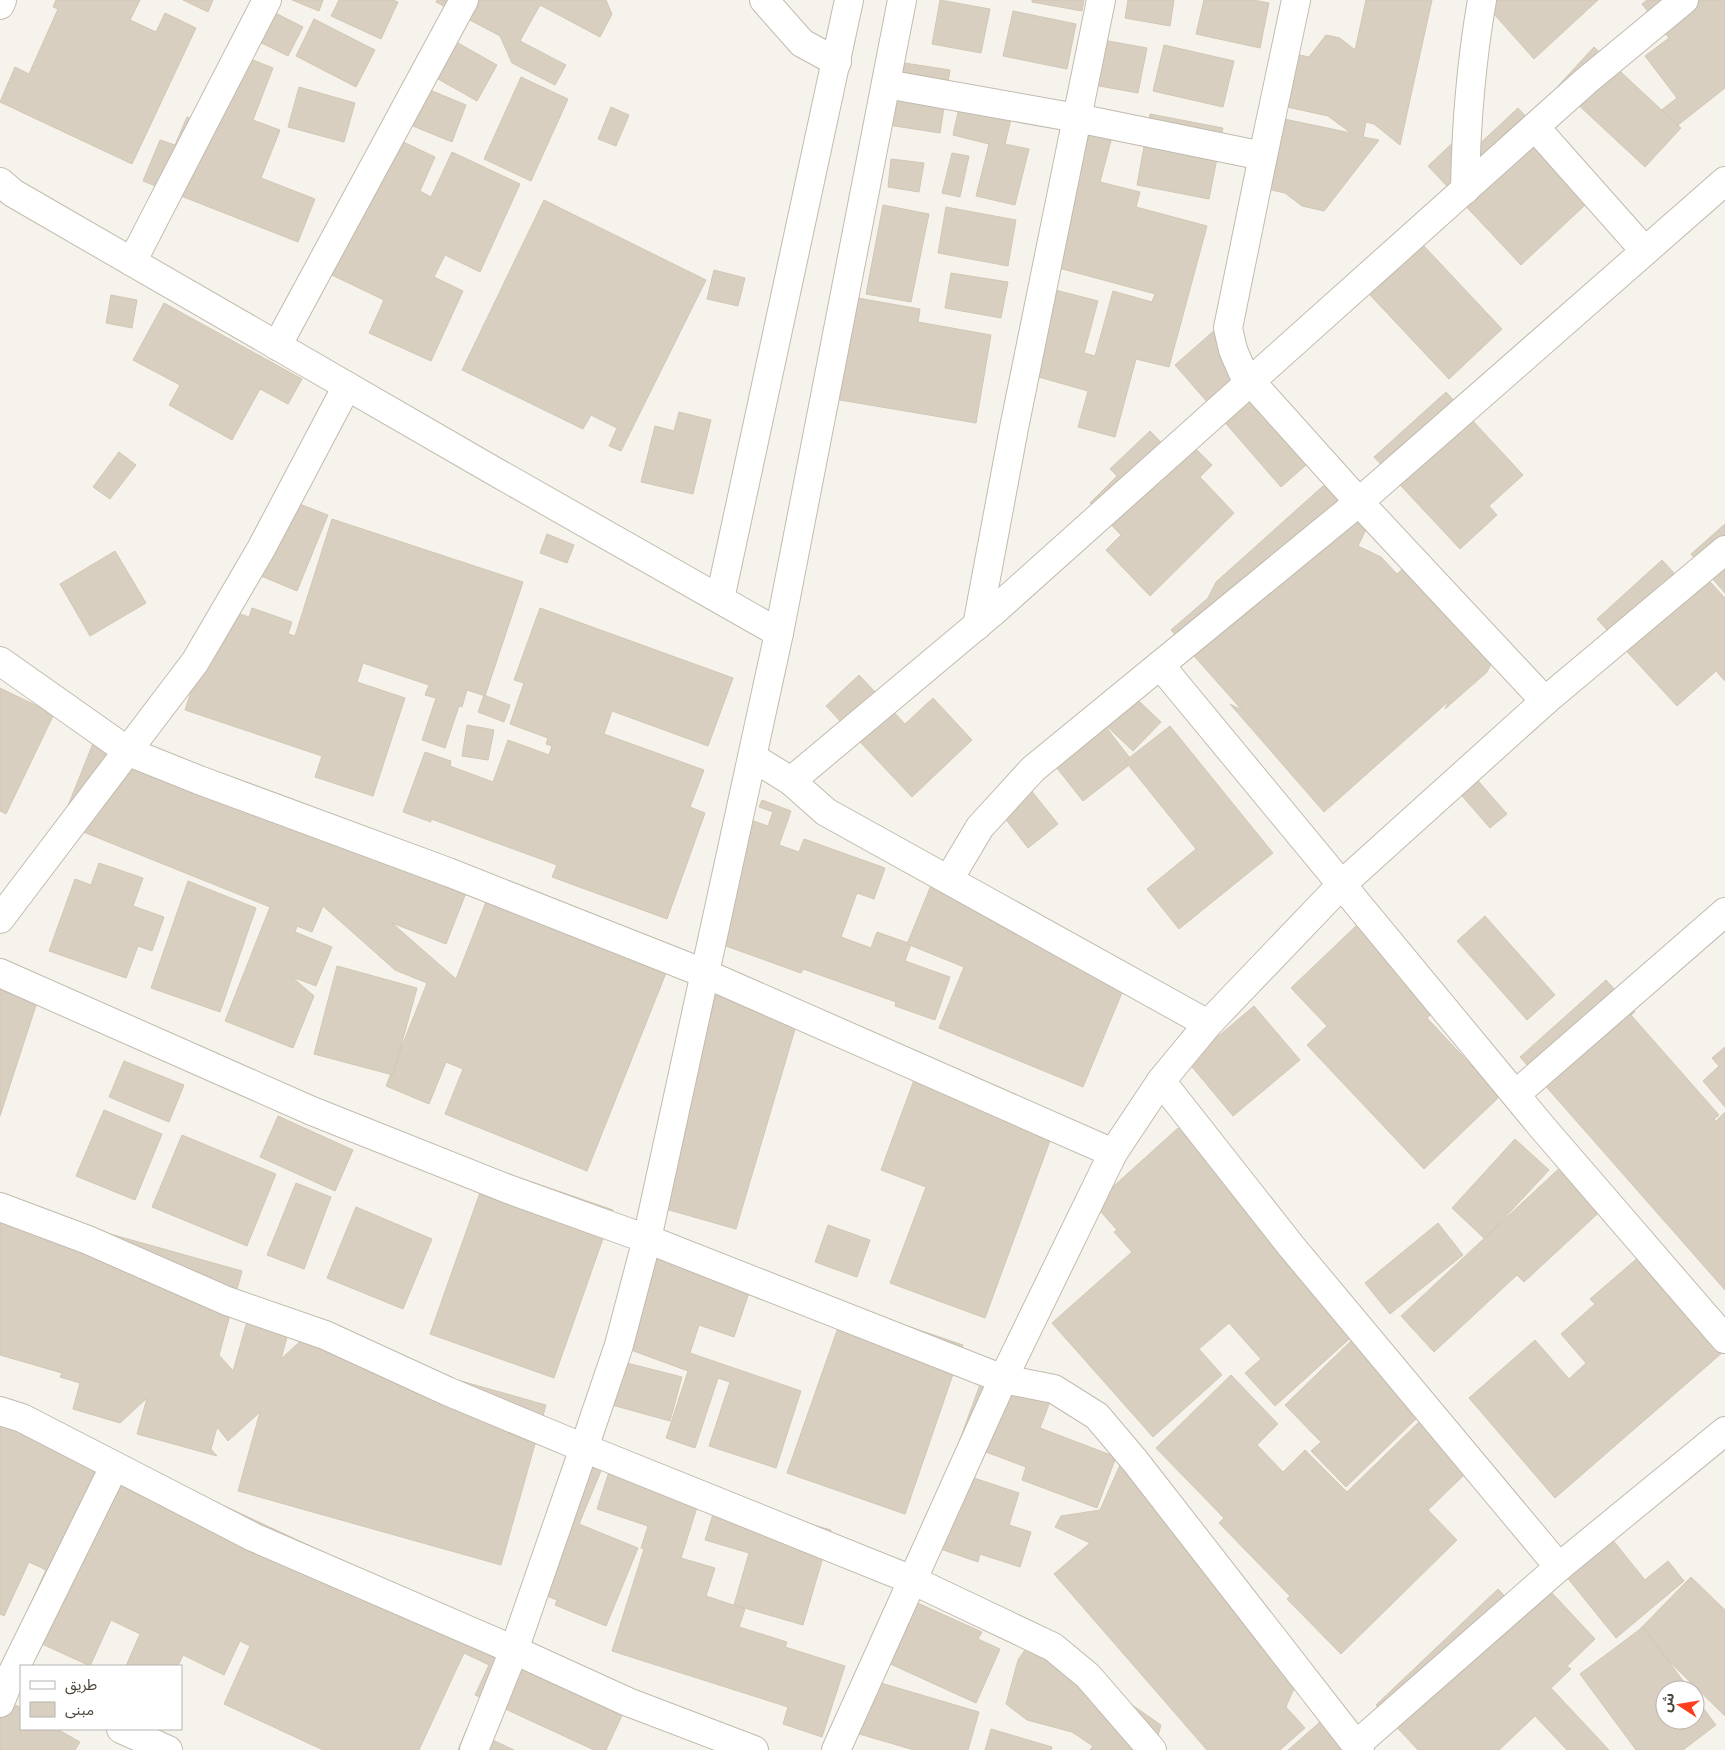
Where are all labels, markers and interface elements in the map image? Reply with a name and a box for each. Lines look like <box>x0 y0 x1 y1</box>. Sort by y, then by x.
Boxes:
legend <box>20 1665 182 1730</box>
text: طريق <box>65 1675 97 1695</box>
north arrow <box>1655 1680 1705 1730</box>
text: ش <box>1656 1691 1677 1713</box>
text: مبنى <box>65 1700 94 1719</box>

